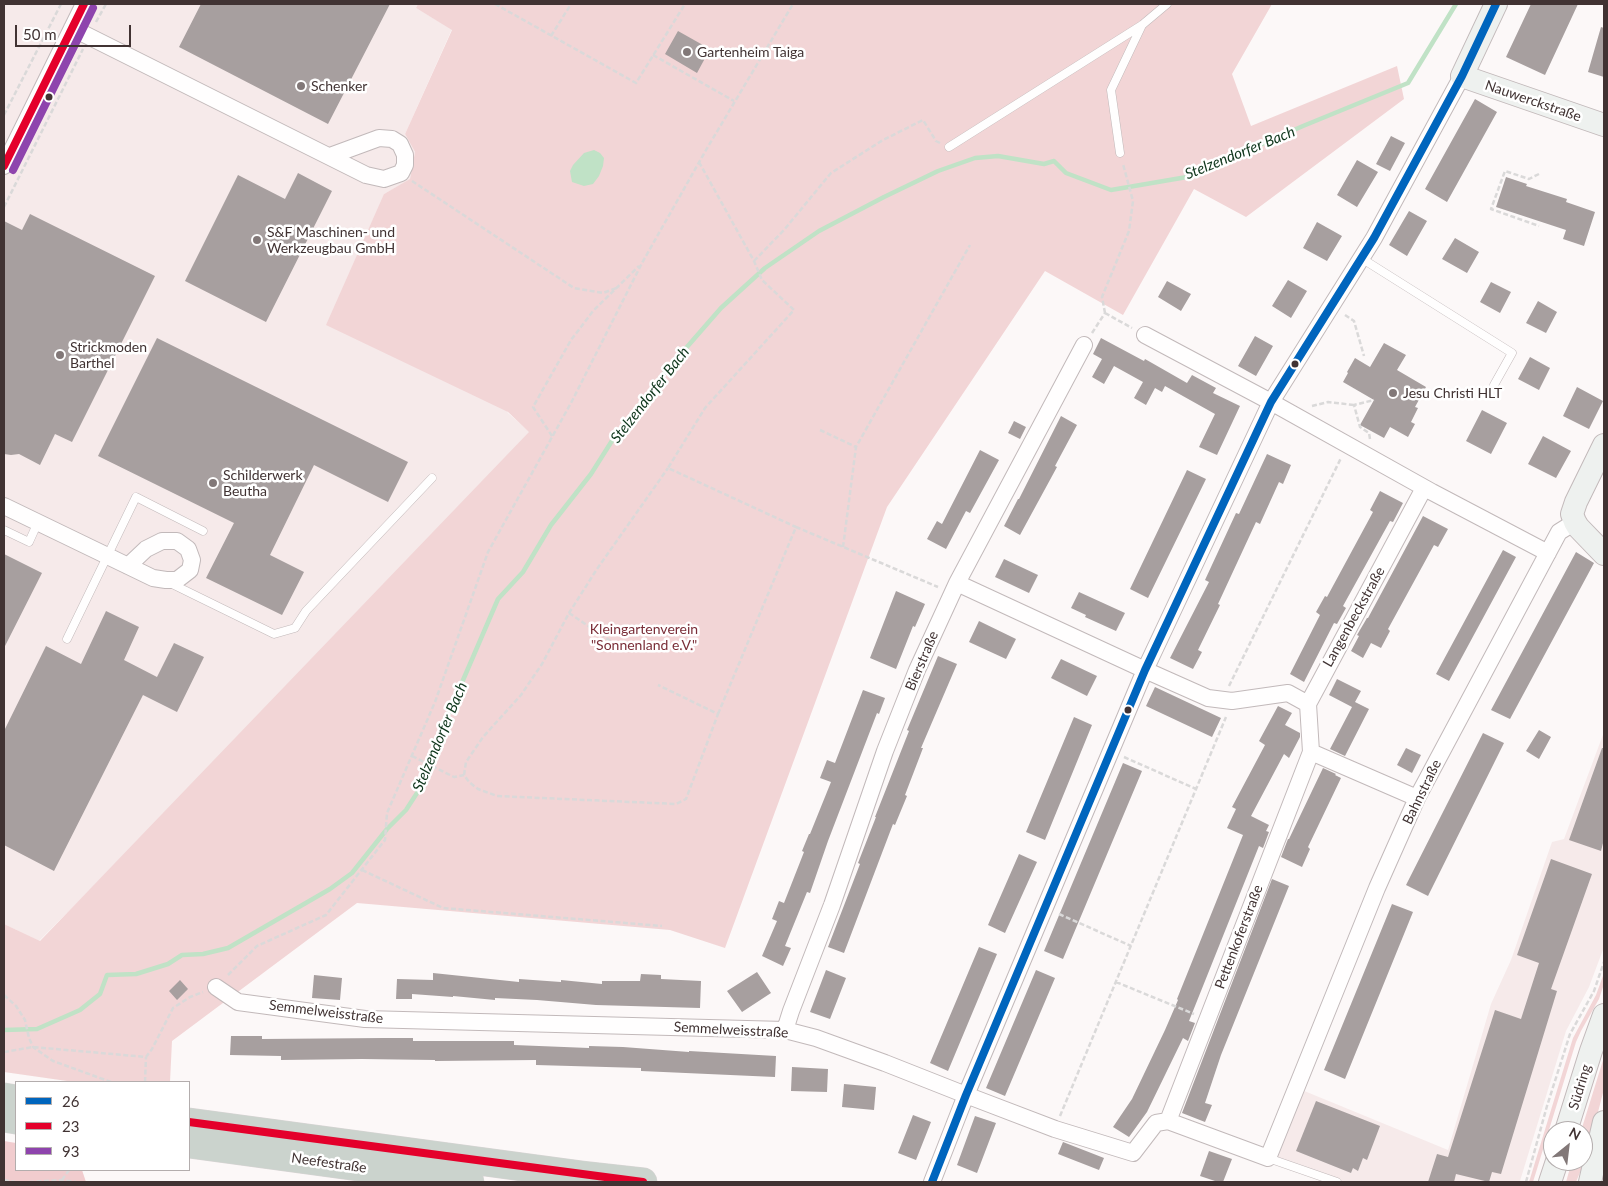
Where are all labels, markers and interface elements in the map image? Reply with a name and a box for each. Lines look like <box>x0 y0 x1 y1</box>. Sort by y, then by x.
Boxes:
scale bar <box>18 15 134 47</box>
text: 50 m <box>23 25 57 43</box>
place label: Gartenheim Taiga <box>697 44 804 60</box>
marker: Gartenheim Taiga <box>681 46 693 58</box>
street label: Nauwerckstraße <box>1483 77 1583 125</box>
place label: Schenker <box>311 78 367 94</box>
marker: Schenker <box>295 80 307 92</box>
unlabelled marker <box>44 92 54 102</box>
water label: Stelzendorfer Bach <box>1182 123 1298 183</box>
place label: S&F Maschinen- und Werkzeugbau GmbH <box>267 224 395 256</box>
marker: S&F Maschinen- und Werkzeugbau GmbH <box>251 234 263 246</box>
place label: Strickmoden Barthel <box>70 339 147 372</box>
water label: Stelzendorfer Bach <box>607 343 693 447</box>
marker: Strickmoden Barthel <box>54 349 66 361</box>
unlabelled marker <box>1290 359 1300 369</box>
place label: Jesu Christi HLT <box>1403 385 1502 401</box>
marker: Jesu Christi HLT <box>1387 387 1399 399</box>
place label: Schilderwerk Beutha <box>223 467 303 500</box>
marker: Schilderwerk Beutha <box>207 477 219 489</box>
street label: Langenbeckstraße <box>1320 564 1388 670</box>
park label: Kleingartenverein "Sonnenland e.V." <box>590 621 698 654</box>
street label: Bierstraße <box>902 629 942 693</box>
water label: Stelzendorfer Bach <box>409 680 471 794</box>
unlabelled marker <box>1123 705 1133 715</box>
street label: Bahnstraße <box>1399 757 1445 827</box>
street label: Pettenkoferstraße <box>1211 883 1267 991</box>
street label: Semmelweisstraße <box>268 997 384 1027</box>
street label: Semmelweisstraße <box>673 1019 789 1041</box>
street label: Südring <box>1565 1062 1595 1112</box>
legend <box>15 1081 190 1171</box>
text: 26 <box>62 1092 79 1110</box>
text: 23 <box>62 1117 79 1135</box>
north arrow <box>1543 1121 1593 1171</box>
text: N <box>1566 1123 1584 1143</box>
text: 93 <box>62 1142 79 1160</box>
street label: Neefestraße <box>290 1149 368 1177</box>

